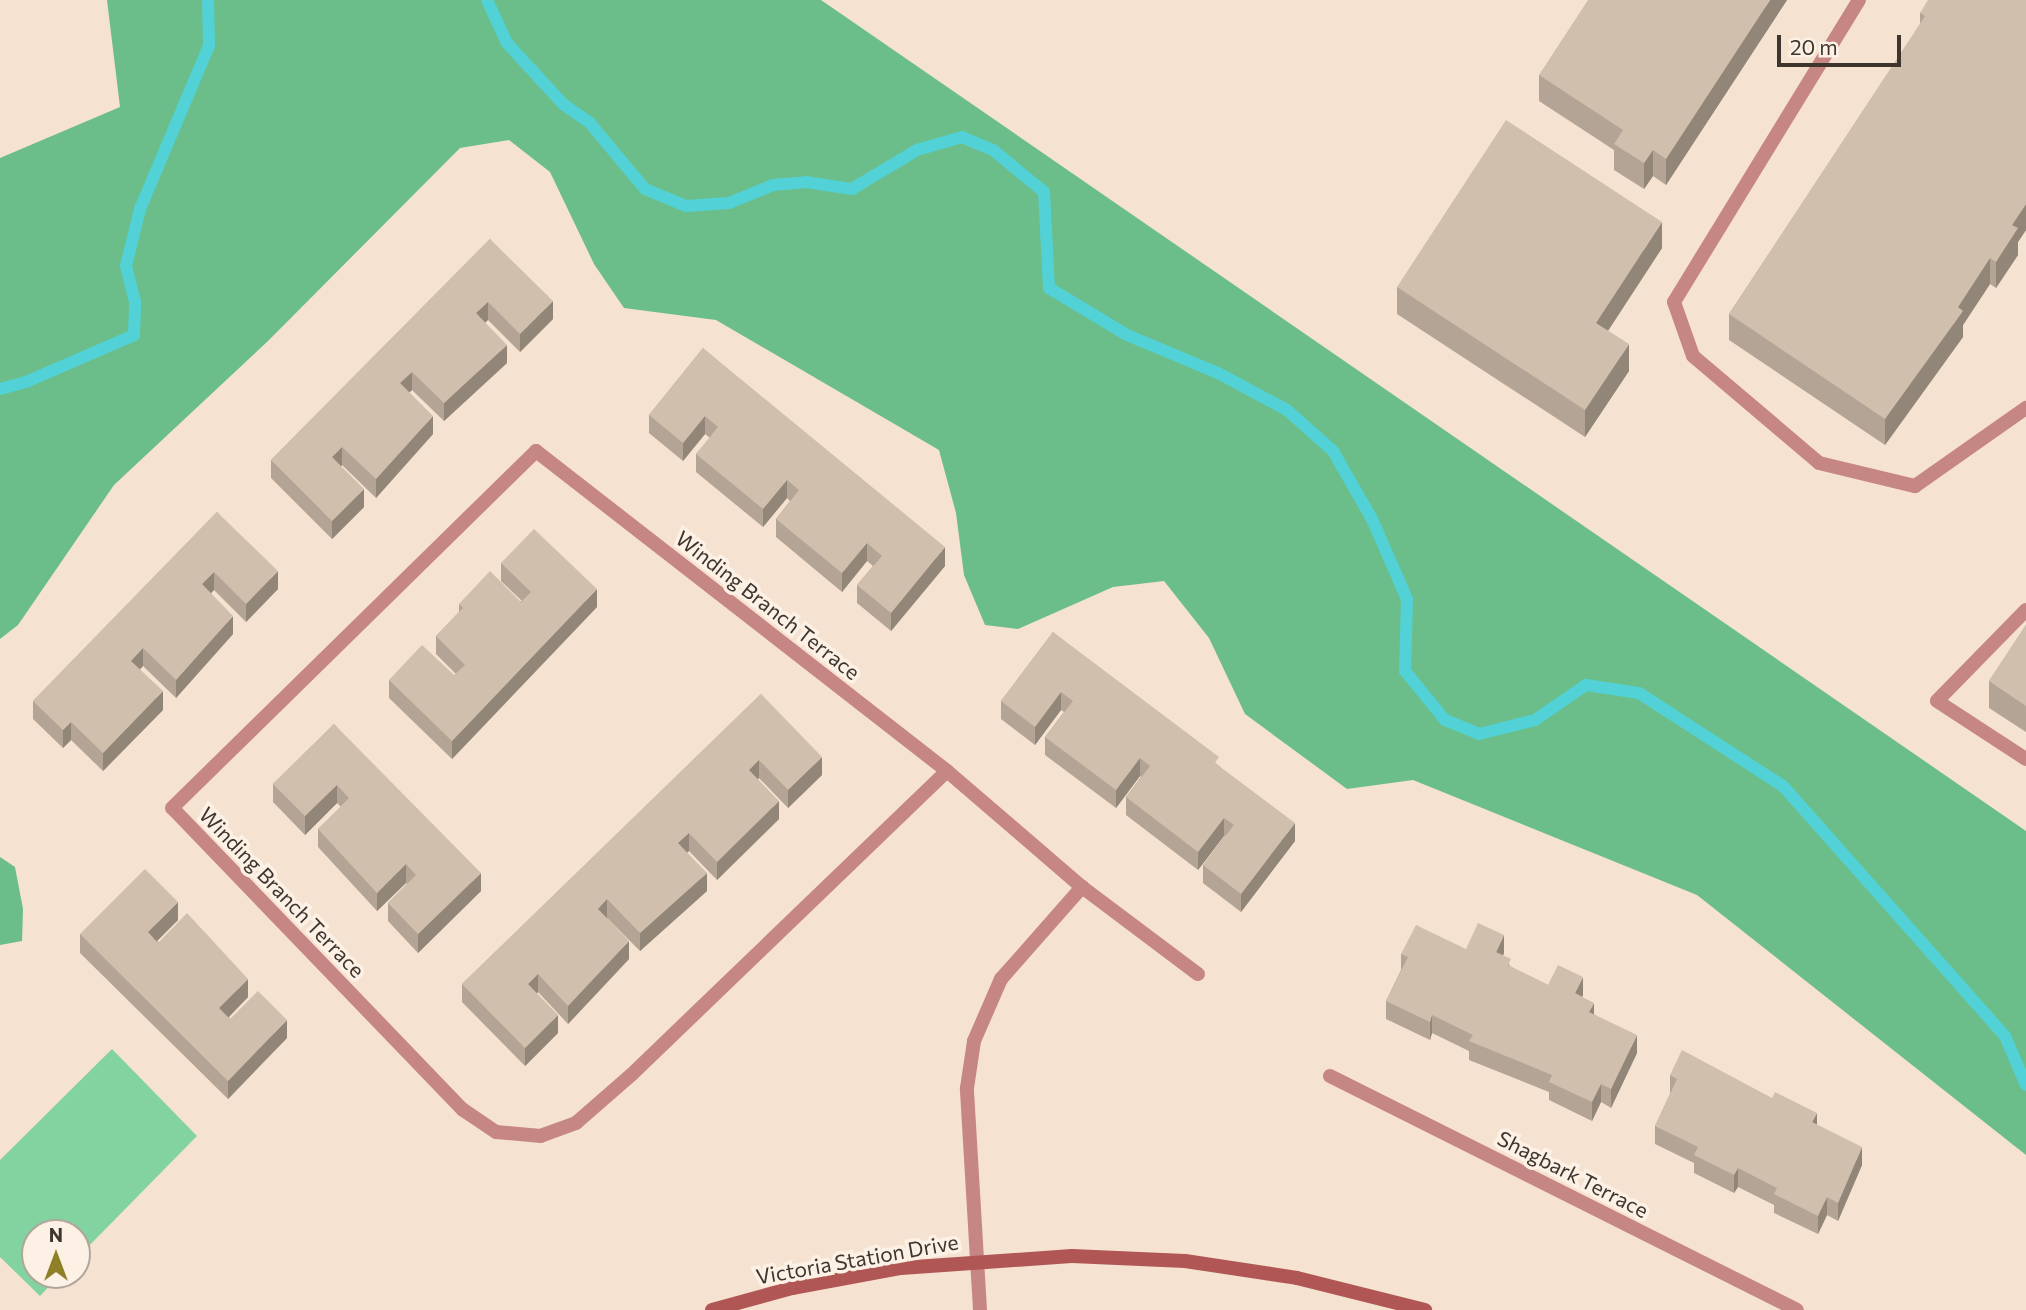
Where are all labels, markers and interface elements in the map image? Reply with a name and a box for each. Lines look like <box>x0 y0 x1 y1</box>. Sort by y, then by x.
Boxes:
scale bar <box>1781 21 1905 65</box>
text: 20 m <box>1790 34 1838 59</box>
street label: Winding Branch Terrace <box>671 525 865 685</box>
street label: Winding Branch Terrace <box>194 802 370 982</box>
street label: Shagbark Terrace <box>1493 1125 1653 1223</box>
north arrow <box>21 1219 91 1289</box>
text: N <box>49 1223 63 1246</box>
street label: Victoria Station Drive <box>754 1229 960 1289</box>

